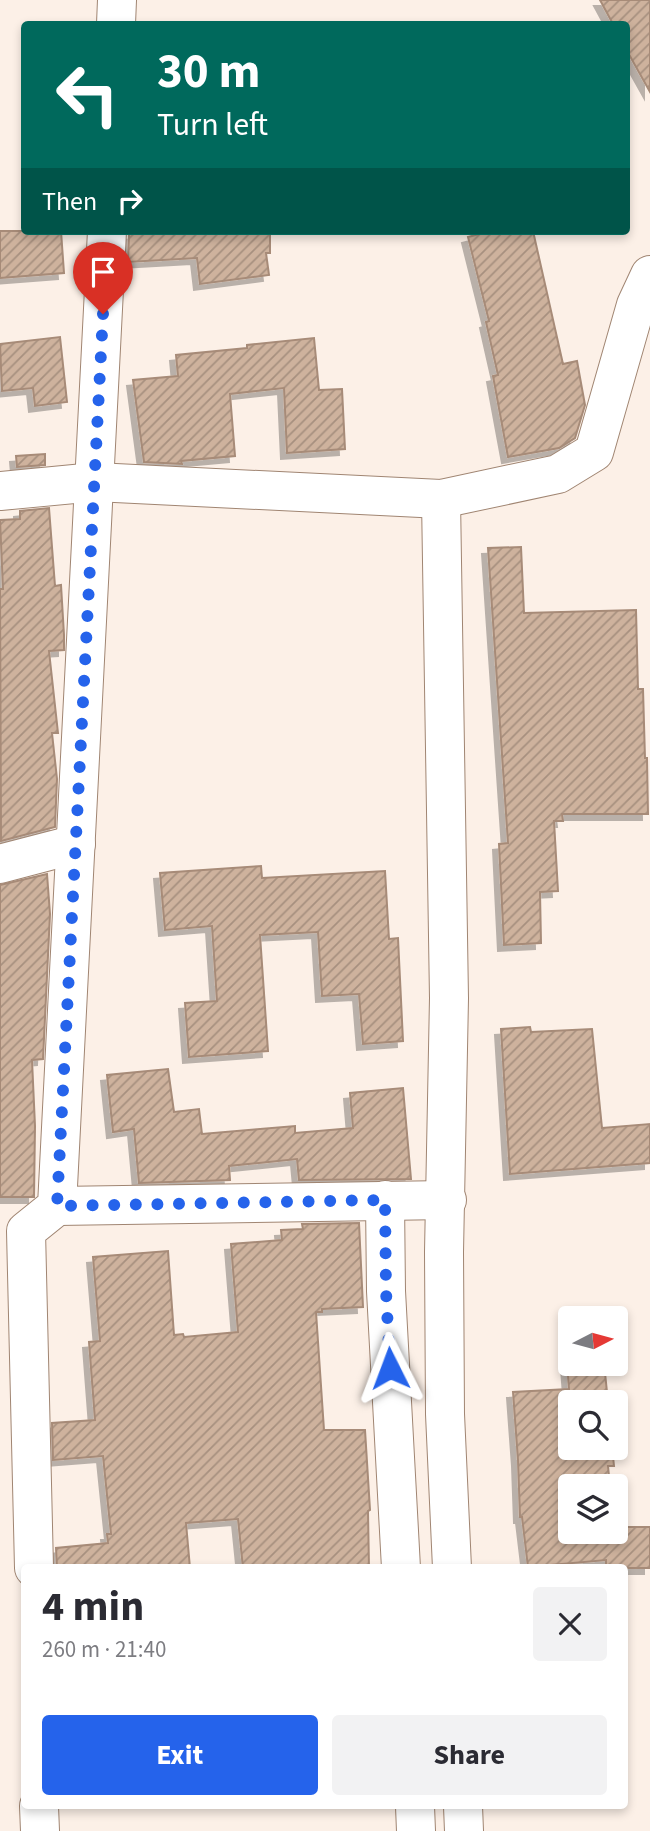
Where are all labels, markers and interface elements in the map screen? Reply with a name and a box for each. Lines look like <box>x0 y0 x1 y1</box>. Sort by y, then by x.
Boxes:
text: 30 m <box>157 37 261 107</box>
icon: left <box>42 49 133 140</box>
text: Turn left <box>157 102 268 148</box>
icon: right <box>111 182 149 220</box>
text: Then <box>42 183 97 220</box>
pin <box>73 242 133 314</box>
icon: arrive <box>84 253 122 291</box>
north arrow <box>558 1306 628 1376</box>
map controls <box>558 1306 628 1544</box>
position arrow <box>353 1331 427 1405</box>
button: search <box>558 1390 628 1460</box>
button: layers <box>558 1474 628 1544</box>
text: 4 min <box>42 1577 144 1637</box>
button: close <box>533 1587 607 1661</box>
text: 260 m · 21:40 <box>42 1633 166 1666</box>
button: Exit <box>42 1715 318 1795</box>
button: Share <box>332 1715 607 1795</box>

